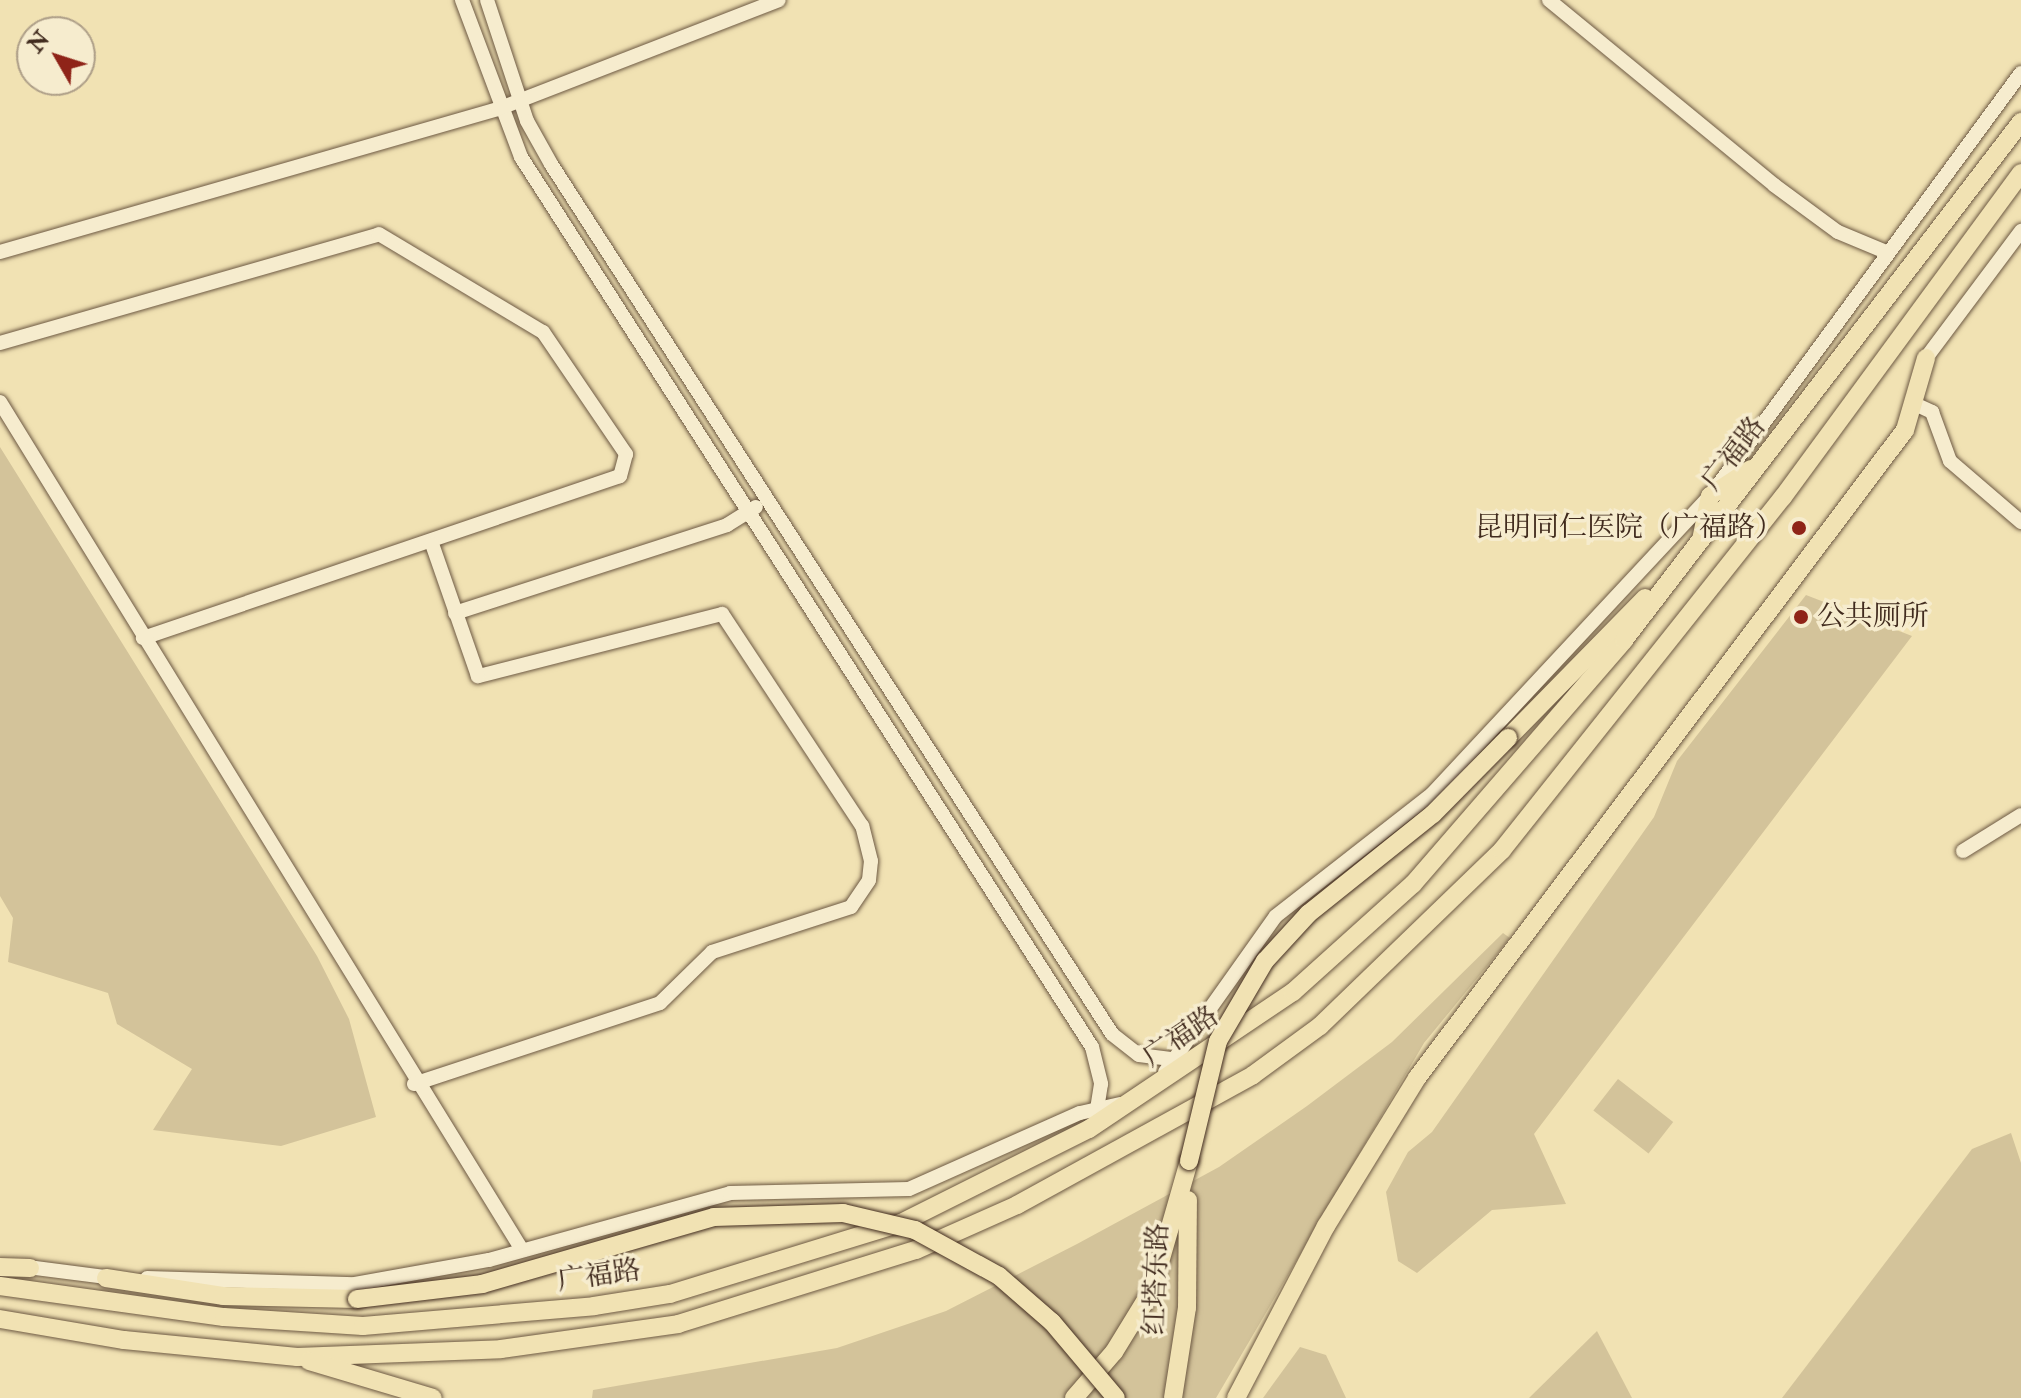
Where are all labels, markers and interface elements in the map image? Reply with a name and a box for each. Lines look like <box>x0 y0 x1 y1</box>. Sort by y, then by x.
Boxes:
north arrow <box>16 16 96 96</box>
text: N <box>22 26 56 59</box>
street label: 广福路 <box>1695 411 1773 497</box>
place label: 昆明同仁医院（广福路） <box>1475 511 1783 545</box>
marker: 昆明同仁医院（广福路） <box>1790 519 1808 537</box>
place label: 公共厕所 <box>1817 600 1929 634</box>
marker: 公共厕所 <box>1792 608 1810 626</box>
street label: 广福路 <box>1137 1000 1225 1074</box>
street label: 红塔东路 <box>1138 1222 1176 1336</box>
street label: 广福路 <box>555 1254 643 1298</box>

